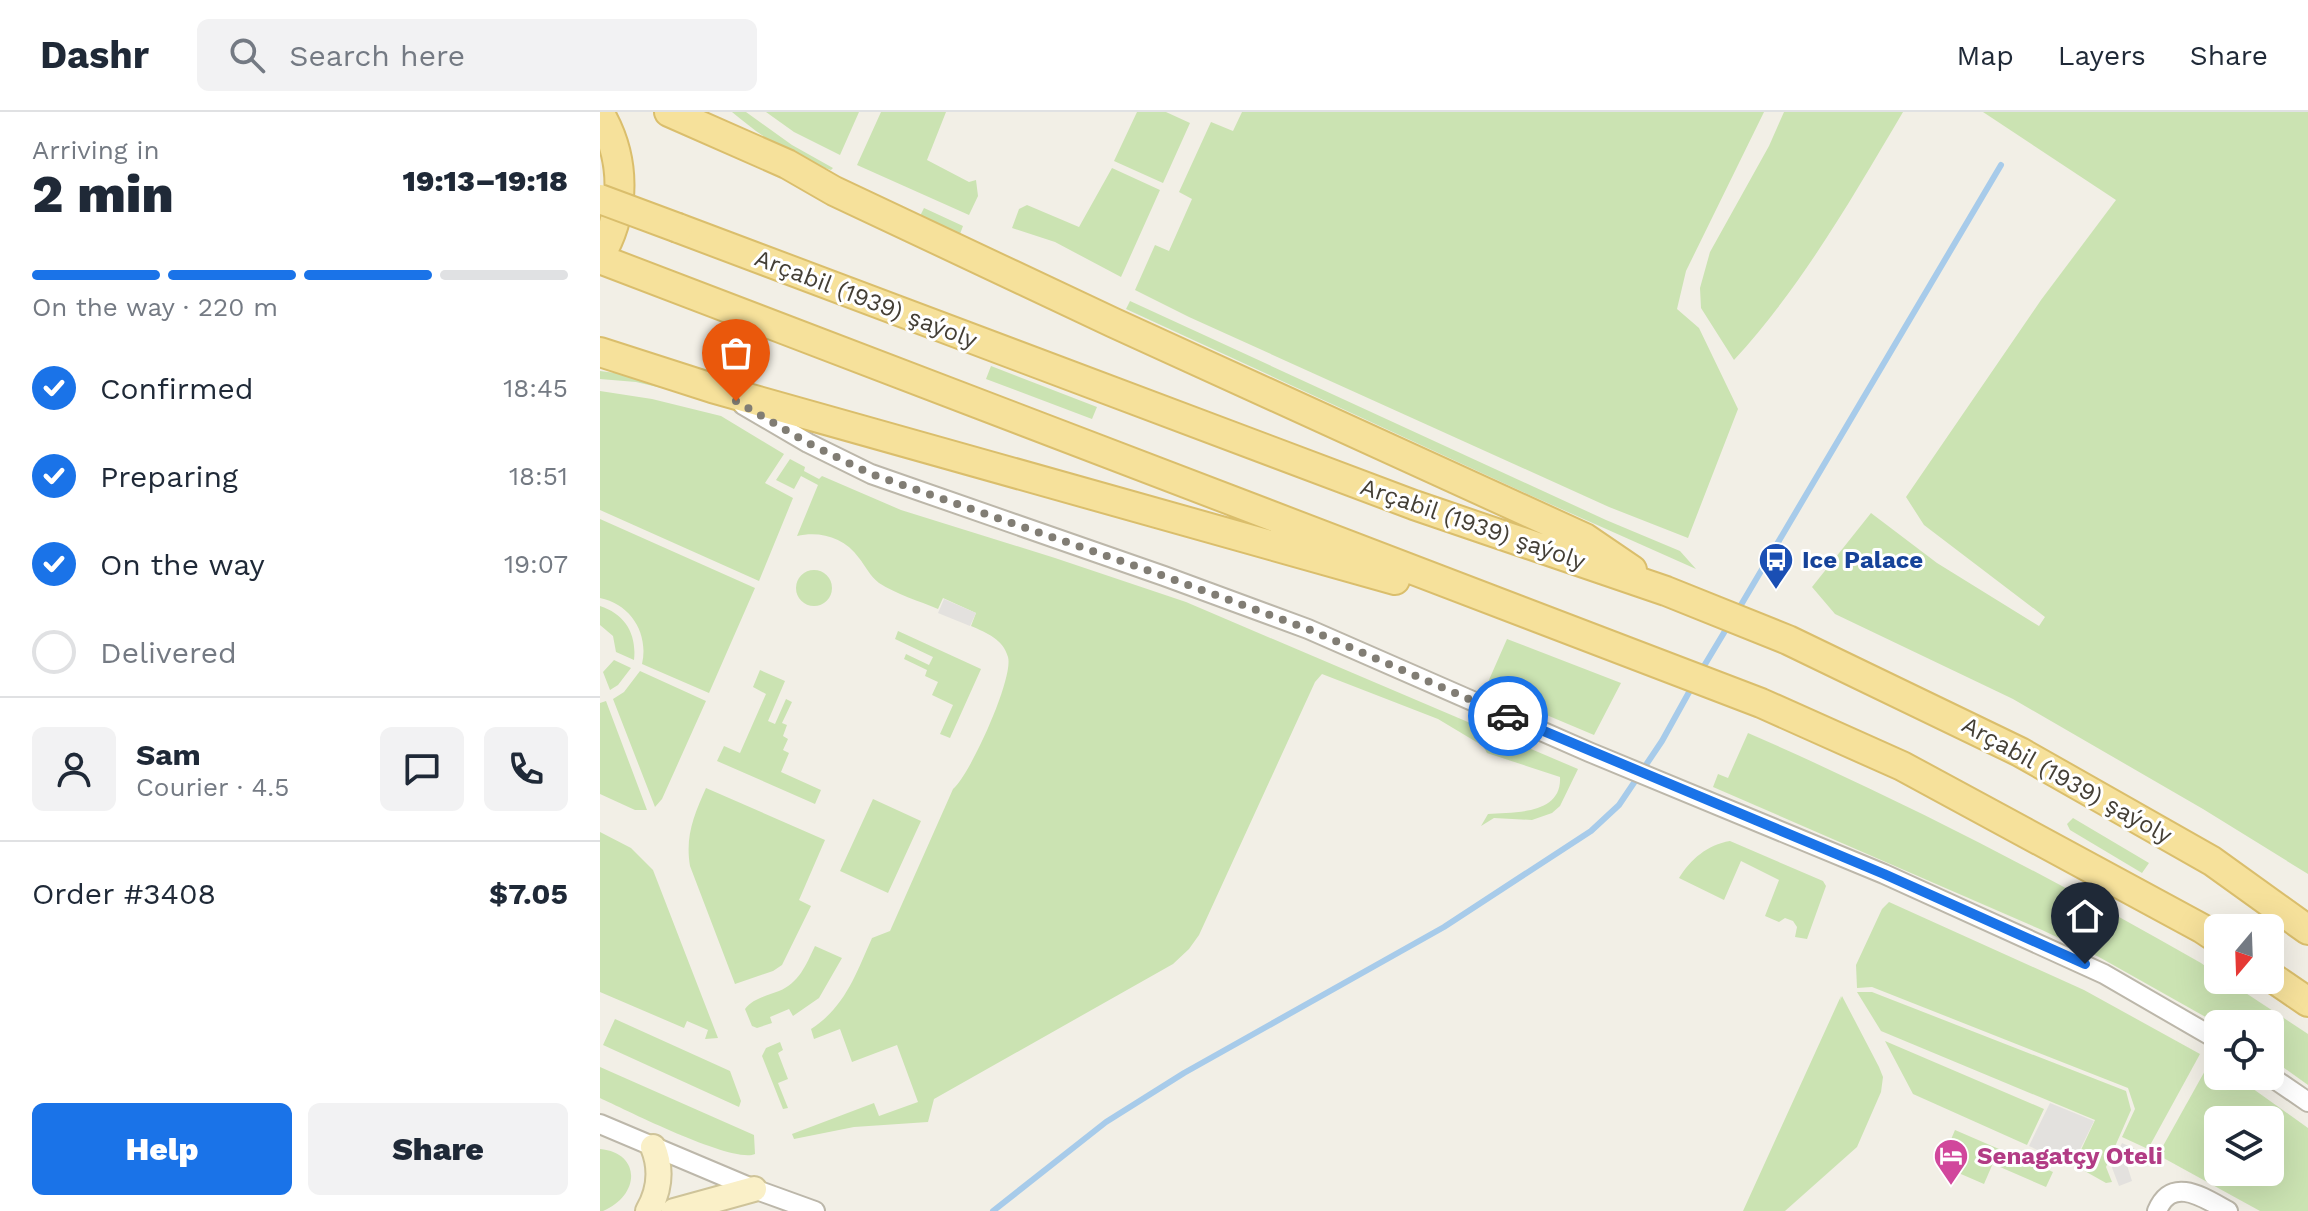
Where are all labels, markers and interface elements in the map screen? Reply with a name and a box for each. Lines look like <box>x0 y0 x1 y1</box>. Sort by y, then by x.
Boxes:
search box <box>197 19 757 91</box>
text: Dashr <box>40 33 149 77</box>
icon: search <box>225 33 269 77</box>
text: Search here <box>289 38 465 73</box>
text: Map <box>1957 39 2014 72</box>
text: Layers <box>2058 39 2146 72</box>
text: Share <box>2190 39 2268 72</box>
text: Arriving in <box>32 135 160 165</box>
text: 19:13–19:18 <box>403 163 568 198</box>
text: 2 min <box>32 164 174 225</box>
street label: Arçabil (1939) şaýoly <box>751 244 982 355</box>
text: On the way · 220 m <box>32 292 278 322</box>
pin <box>702 319 770 401</box>
icon: bag <box>714 331 758 375</box>
icon: check <box>32 366 76 410</box>
text: Confirmed <box>100 371 254 406</box>
text: 18:45 <box>503 373 568 403</box>
icon: check <box>32 454 76 498</box>
text: Preparing <box>100 459 238 494</box>
text: 18:51 <box>509 461 568 491</box>
street label: Arçabil (1939) şaýoly <box>1357 472 1590 576</box>
bus stop icon: Ice Palace <box>1757 541 1795 591</box>
icon: check <box>32 542 76 586</box>
place label: Ice Palace <box>1802 546 1923 574</box>
text: On the way <box>100 547 265 582</box>
text: 19:07 <box>504 549 568 579</box>
text: Delivered <box>100 635 237 670</box>
courier <box>1468 676 1548 756</box>
icon: car <box>1486 694 1530 738</box>
street label: Arçabil (1939) şaýoly <box>1957 711 2178 850</box>
button: person <box>32 727 116 811</box>
button: chat <box>380 727 464 811</box>
button: phone <box>484 727 568 811</box>
text: Sam <box>136 737 201 772</box>
text: Courier · 4.5 <box>136 772 289 802</box>
text: Order #3408 <box>32 876 216 911</box>
text: $7.05 <box>489 876 568 911</box>
pin <box>2051 882 2119 964</box>
icon: home <box>2063 894 2107 938</box>
north arrow <box>2204 914 2284 994</box>
map controls <box>2204 914 2284 1186</box>
button: locate <box>2204 1010 2284 1090</box>
button: Help <box>32 1103 292 1195</box>
button: Share <box>308 1103 568 1195</box>
button: layers <box>2204 1106 2284 1186</box>
hotel icon: Senagatçy Oteli <box>1932 1137 1970 1187</box>
place label: Senagatçy Oteli <box>1977 1142 2163 1170</box>

